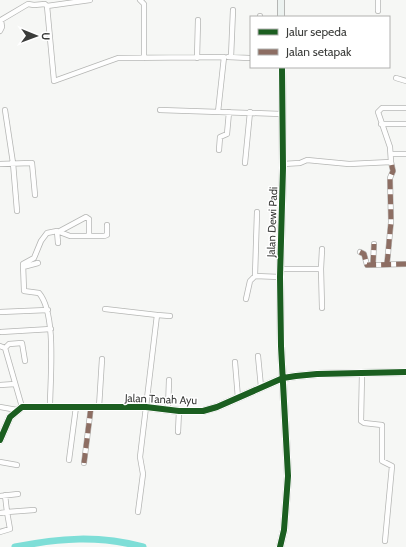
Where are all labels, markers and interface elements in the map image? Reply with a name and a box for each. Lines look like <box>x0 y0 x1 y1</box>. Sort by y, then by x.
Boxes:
north arrow <box>16 16 56 56</box>
legend <box>250 16 390 68</box>
text: Jalur sepeda <box>285 24 347 39</box>
text: U <box>39 32 53 40</box>
text: Jalan setapak <box>285 44 352 59</box>
street label: Jalan Dewi Padi <box>264 186 280 259</box>
street label: Jalan Tanah Ayu <box>124 391 198 407</box>

